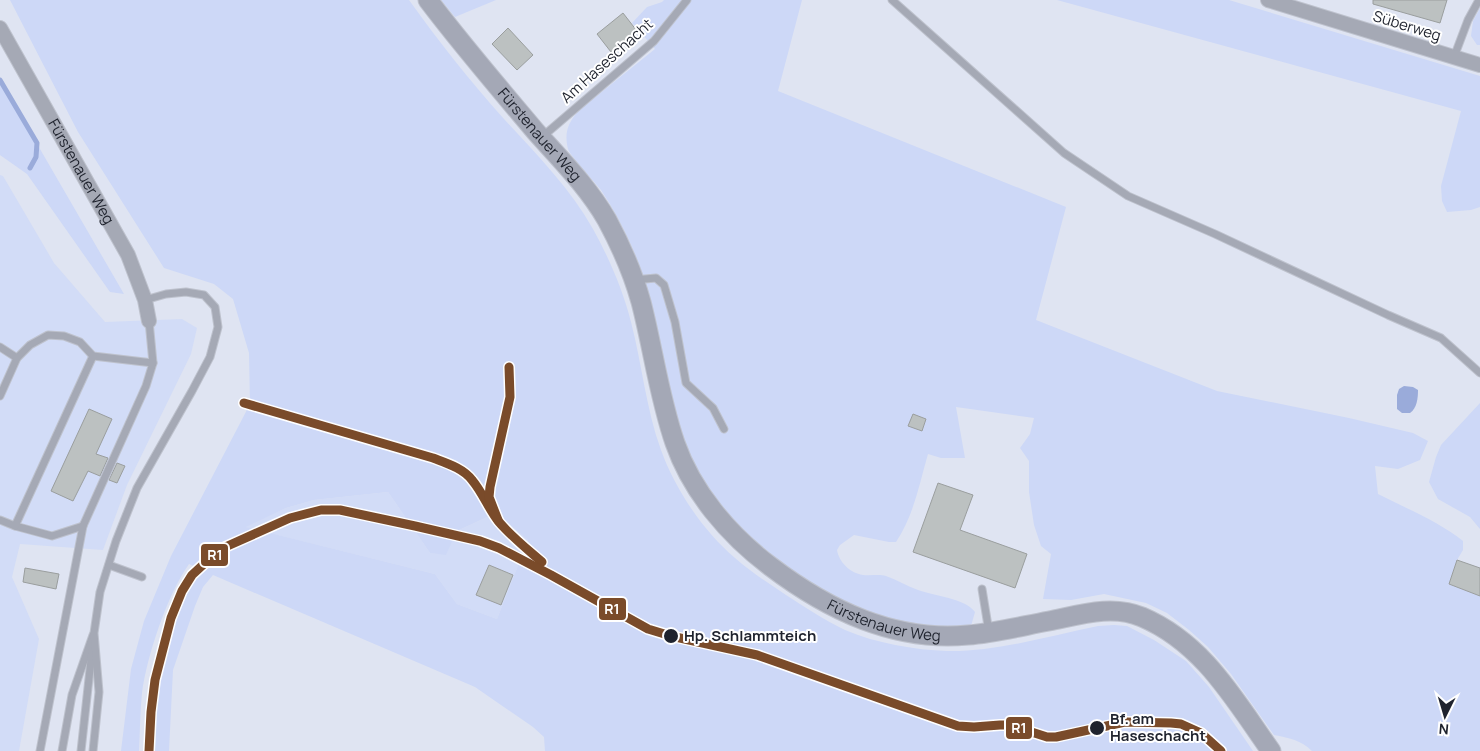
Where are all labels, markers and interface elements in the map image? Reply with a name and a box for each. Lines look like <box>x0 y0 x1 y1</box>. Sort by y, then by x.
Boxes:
street label: Süberweg <box>1371 5 1444 46</box>
street label: Am Haseschacht <box>556 14 657 108</box>
street label: Fürstenauer Weg <box>493 83 587 186</box>
street label: Fürstenauer Weg <box>43 115 120 228</box>
line badge: R1 <box>200 543 229 567</box>
text: R1 <box>207 545 223 564</box>
street label: Fürstenauer Weg <box>824 594 941 646</box>
line badge: R1 <box>598 597 627 621</box>
text: R1 <box>604 599 620 618</box>
place label: Hp. Schlammteich <box>684 625 816 646</box>
marker: Hp. Schlammteich <box>662 627 680 645</box>
north arrow <box>1420 691 1470 741</box>
place label: Bf. am Haseschacht <box>1110 708 1206 746</box>
line badge: R1 <box>1005 716 1033 740</box>
text: R1 <box>1011 718 1027 737</box>
marker: Bf. am Haseschacht <box>1088 719 1106 737</box>
text: N <box>1438 720 1450 739</box>

